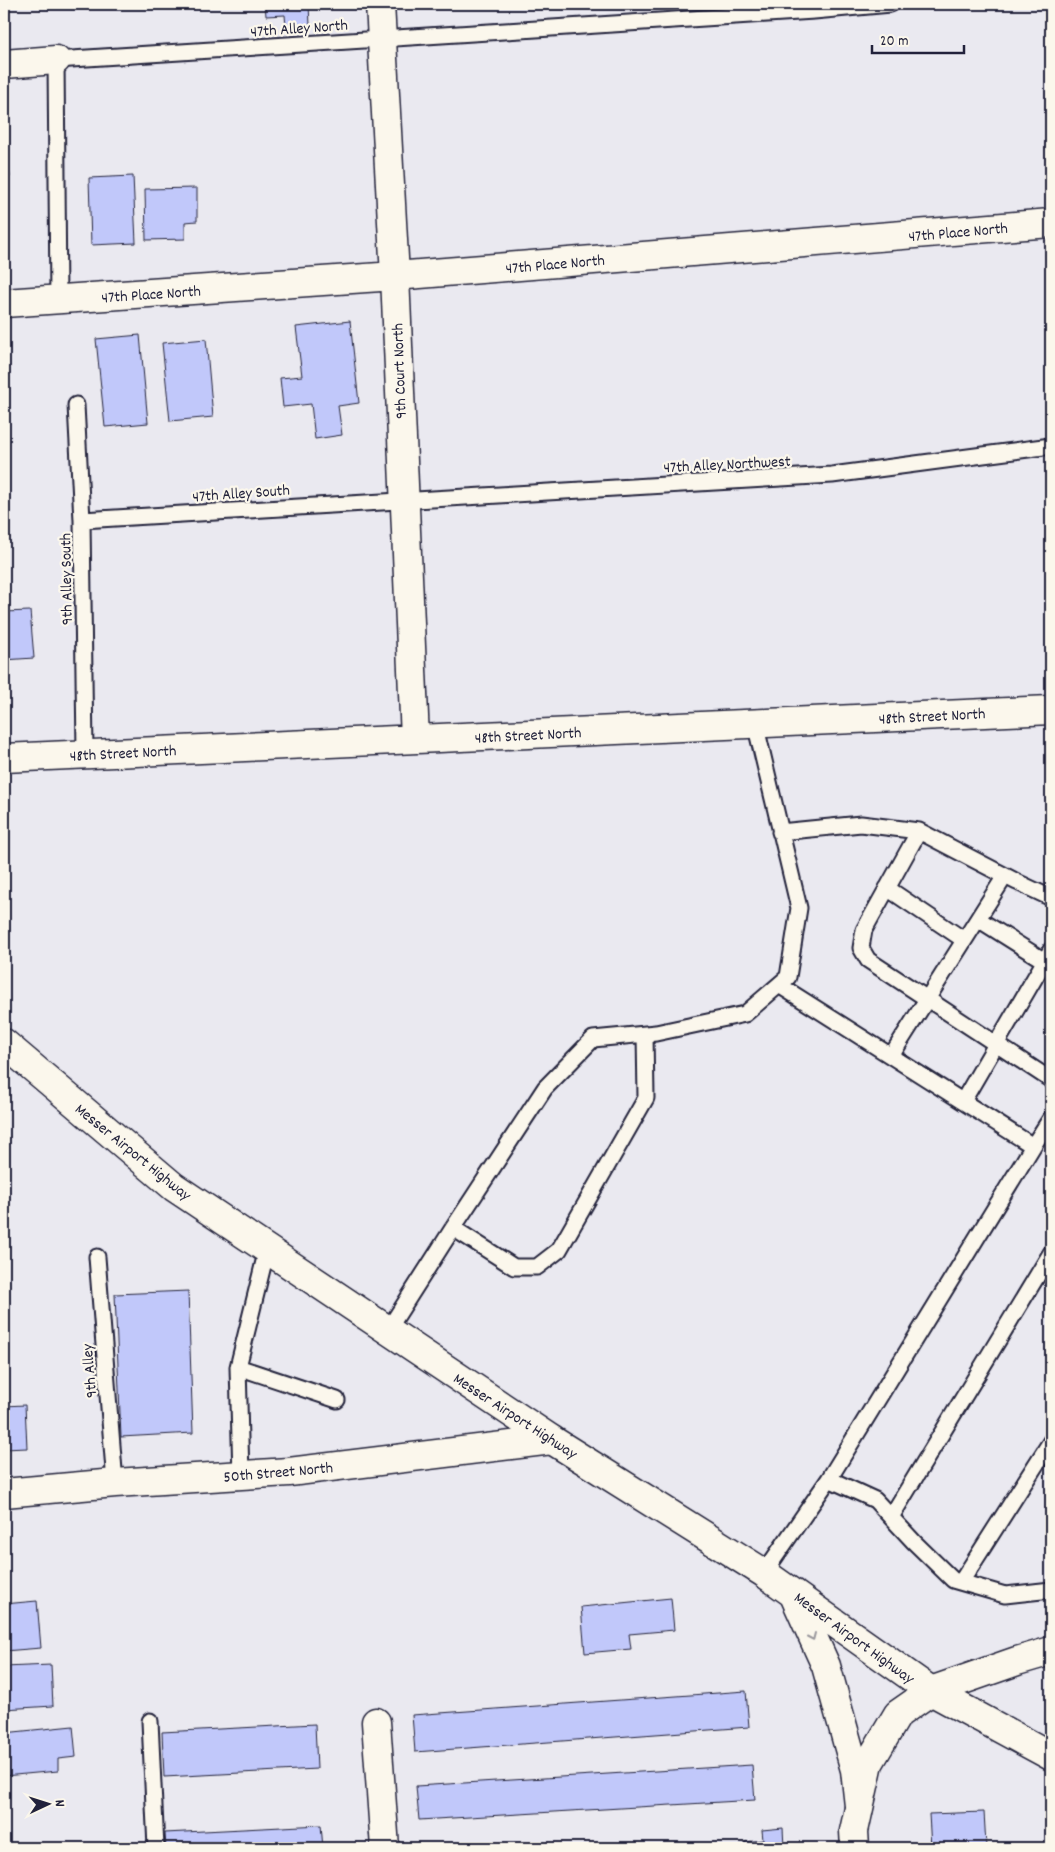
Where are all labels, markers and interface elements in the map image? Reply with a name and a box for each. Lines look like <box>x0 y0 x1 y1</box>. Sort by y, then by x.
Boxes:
street label: 47th Alley North <box>250 15 349 44</box>
scale bar <box>872 22 965 54</box>
text: 20 m <box>880 31 908 53</box>
street label: 47th Place North <box>908 218 1009 249</box>
street label: 47th Place North <box>505 250 606 281</box>
street label: 47th Place North <box>101 281 202 310</box>
street label: 9th Court North <box>387 323 414 419</box>
street label: 47th Alley Northwest <box>663 451 791 480</box>
street label: 47th Alley South <box>192 480 291 509</box>
street label: 9th Alley South <box>55 533 80 625</box>
street label: 48th Street North <box>878 703 986 732</box>
street label: 48th Street North <box>474 722 582 751</box>
street label: 48th Street North <box>69 740 177 769</box>
street label: Messer Airport Highway <box>69 1099 196 1207</box>
street label: 9th Alley <box>77 1342 104 1399</box>
street label: Messer Airport Highway <box>448 1368 582 1466</box>
street label: 50th Street North <box>223 1457 334 1490</box>
street label: Messer Airport Highway <box>789 1587 919 1691</box>
one-way arrow <box>806 1631 816 1640</box>
north arrow <box>22 1780 72 1830</box>
text: N <box>49 1799 69 1807</box>

